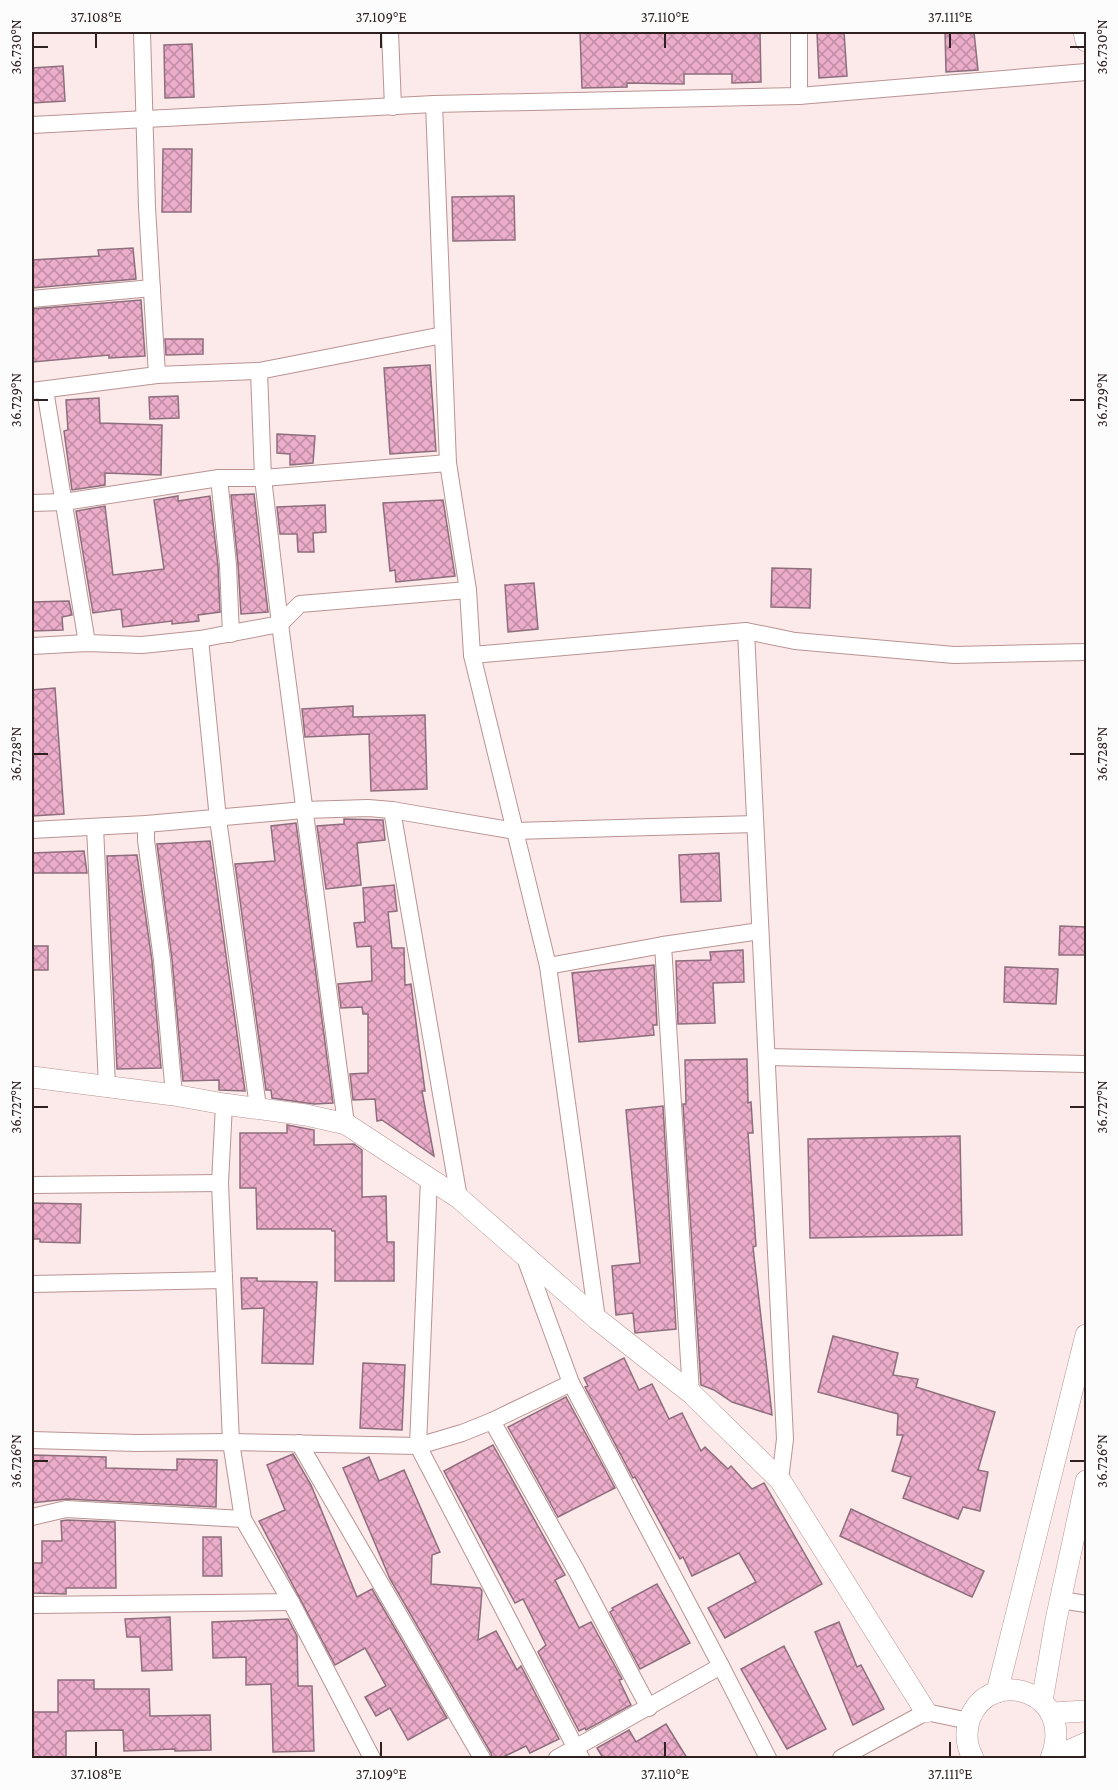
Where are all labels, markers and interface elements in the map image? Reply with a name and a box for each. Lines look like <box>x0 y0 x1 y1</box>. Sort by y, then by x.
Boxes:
text: 37.108°E <box>70 9 122 25</box>
text: 37.109°E <box>355 9 407 25</box>
text: 37.110°E <box>641 9 689 25</box>
text: 37.111°E <box>928 9 972 25</box>
text: 36.730°N <box>8 19 24 75</box>
text: 36.730°N <box>1094 19 1110 75</box>
text: 36.729°N <box>8 373 24 427</box>
text: 36.729°N <box>1094 373 1110 427</box>
text: 36.728°N <box>8 727 24 781</box>
text: 36.728°N <box>1094 727 1110 781</box>
text: 36.727°N <box>8 1080 24 1134</box>
text: 36.727°N <box>1094 1080 1110 1134</box>
text: 36.726°N <box>8 1434 24 1488</box>
text: 36.726°N <box>1094 1434 1110 1488</box>
text: 37.108°E <box>70 1766 122 1782</box>
text: 37.109°E <box>355 1766 407 1782</box>
text: 37.110°E <box>641 1766 689 1782</box>
text: 37.111°E <box>928 1766 972 1782</box>

